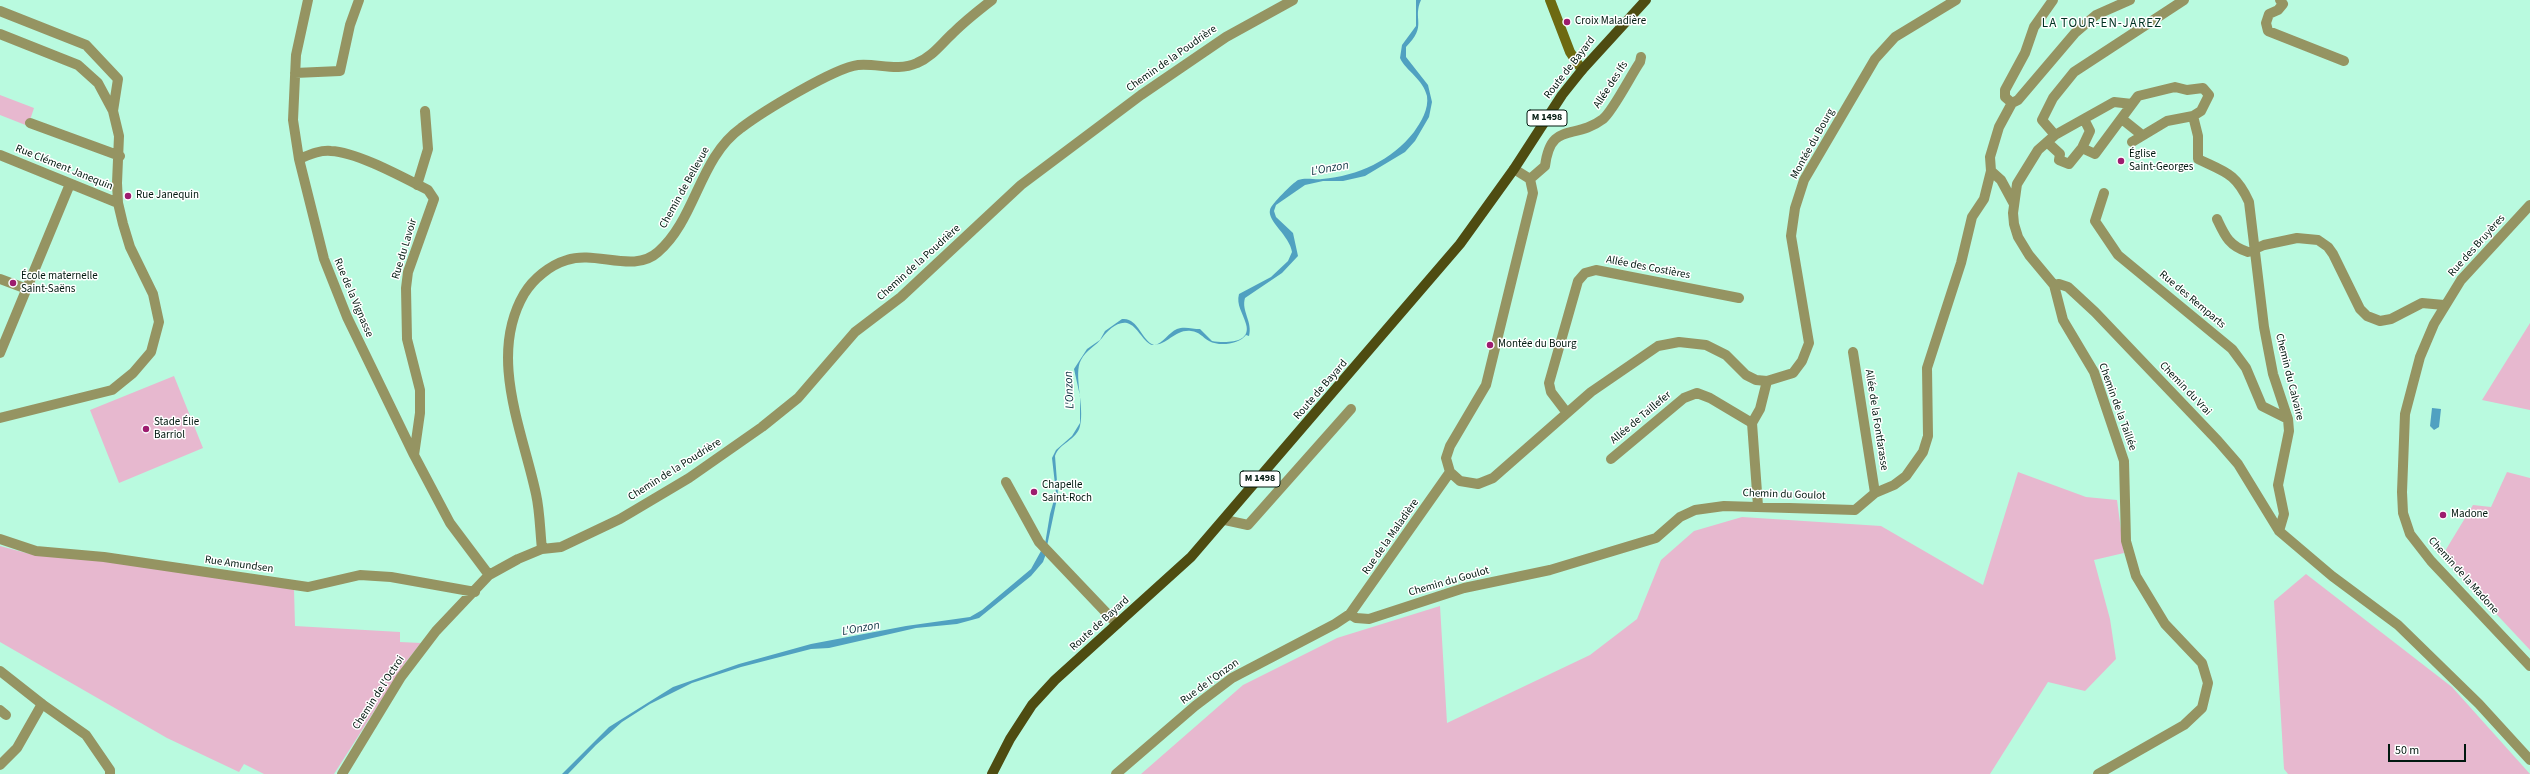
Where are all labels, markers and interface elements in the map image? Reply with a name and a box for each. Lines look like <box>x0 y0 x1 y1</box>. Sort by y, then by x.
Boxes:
place label: Croix Maladière <box>1575 15 1646 29</box>
district label: LA TOUR-EN-JAREZ <box>2042 16 2162 32</box>
marker: Croix Maladière <box>1562 17 1572 27</box>
street label: Chemin de la Poudrière <box>1124 23 1220 95</box>
street label: Route de Bayard <box>1542 34 1598 102</box>
street label: Allée des Ifs <box>1591 59 1631 111</box>
street label: Montée du Bourg <box>1788 106 1838 182</box>
road number: M 1498 <box>1527 110 1567 126</box>
street label: Rue Clément Janequin <box>13 142 115 194</box>
street label: Chemin de Bellevue <box>657 145 713 231</box>
place label: Église Saint-Georges <box>2129 148 2193 174</box>
marker: Église Saint-Georges <box>2116 156 2126 166</box>
water label: L'Onzon <box>1310 159 1350 179</box>
place label: Rue Janequin <box>136 189 199 203</box>
marker: Rue Janequin <box>123 191 133 201</box>
street label: Rue des Bruyères <box>2446 212 2508 280</box>
street label: Rue du Lavoir <box>390 217 420 281</box>
street label: Chemin de la Poudrière <box>875 222 963 304</box>
street label: Allée des Costières <box>1605 253 1691 283</box>
street label: Rue de la Vignasse <box>330 257 376 339</box>
street label: Rue des Remparts <box>2156 268 2228 332</box>
place label: École maternelle Saint-Saëns <box>21 270 98 296</box>
marker: École maternelle Saint-Saëns <box>8 278 18 288</box>
street label: Chemin du Calvaire <box>2272 332 2306 422</box>
place label: Montée du Bourg <box>1498 338 1577 352</box>
marker: Montée du Bourg <box>1485 340 1495 350</box>
street label: Route de Bayard <box>1291 357 1351 423</box>
street label: Chemin du Vrai <box>2156 359 2214 419</box>
street label: Chemin de la Taillée <box>2095 362 2139 452</box>
street label: Allée de la Fontfarasse <box>1861 368 1891 472</box>
water label: L'Onzon <box>1062 371 1078 409</box>
street label: Allée de Taillefer <box>1608 389 1674 447</box>
place label: Stade Élie Barriol <box>154 416 199 442</box>
marker: Stade Élie Barriol <box>141 424 151 434</box>
street label: Chemin de la Poudrière <box>626 436 724 504</box>
road number: M 1498 <box>1240 471 1280 487</box>
place label: Chapelle Saint-Roch <box>1042 479 1092 505</box>
marker: Chapelle Saint-Roch <box>1029 487 1039 497</box>
street label: Chemin du Goulot <box>1742 487 1826 503</box>
street label: Rue de la Maladière <box>1360 497 1422 577</box>
place label: Madone <box>2451 508 2488 522</box>
marker: Madone <box>2438 510 2448 520</box>
street label: Chemin de la Madone <box>2425 535 2501 617</box>
street label: Rue Amundsen <box>204 554 274 576</box>
street label: Chemin du Goulot <box>1407 564 1491 600</box>
street label: Route de Bayard <box>1068 594 1132 654</box>
water label: L'Onzon <box>841 619 881 639</box>
street label: Chemin de l'Octroi <box>350 654 408 732</box>
street label: Rue de l'Onzon <box>1178 656 1242 708</box>
scale bar <box>2390 736 2468 762</box>
text: 50 m <box>2395 742 2419 759</box>

